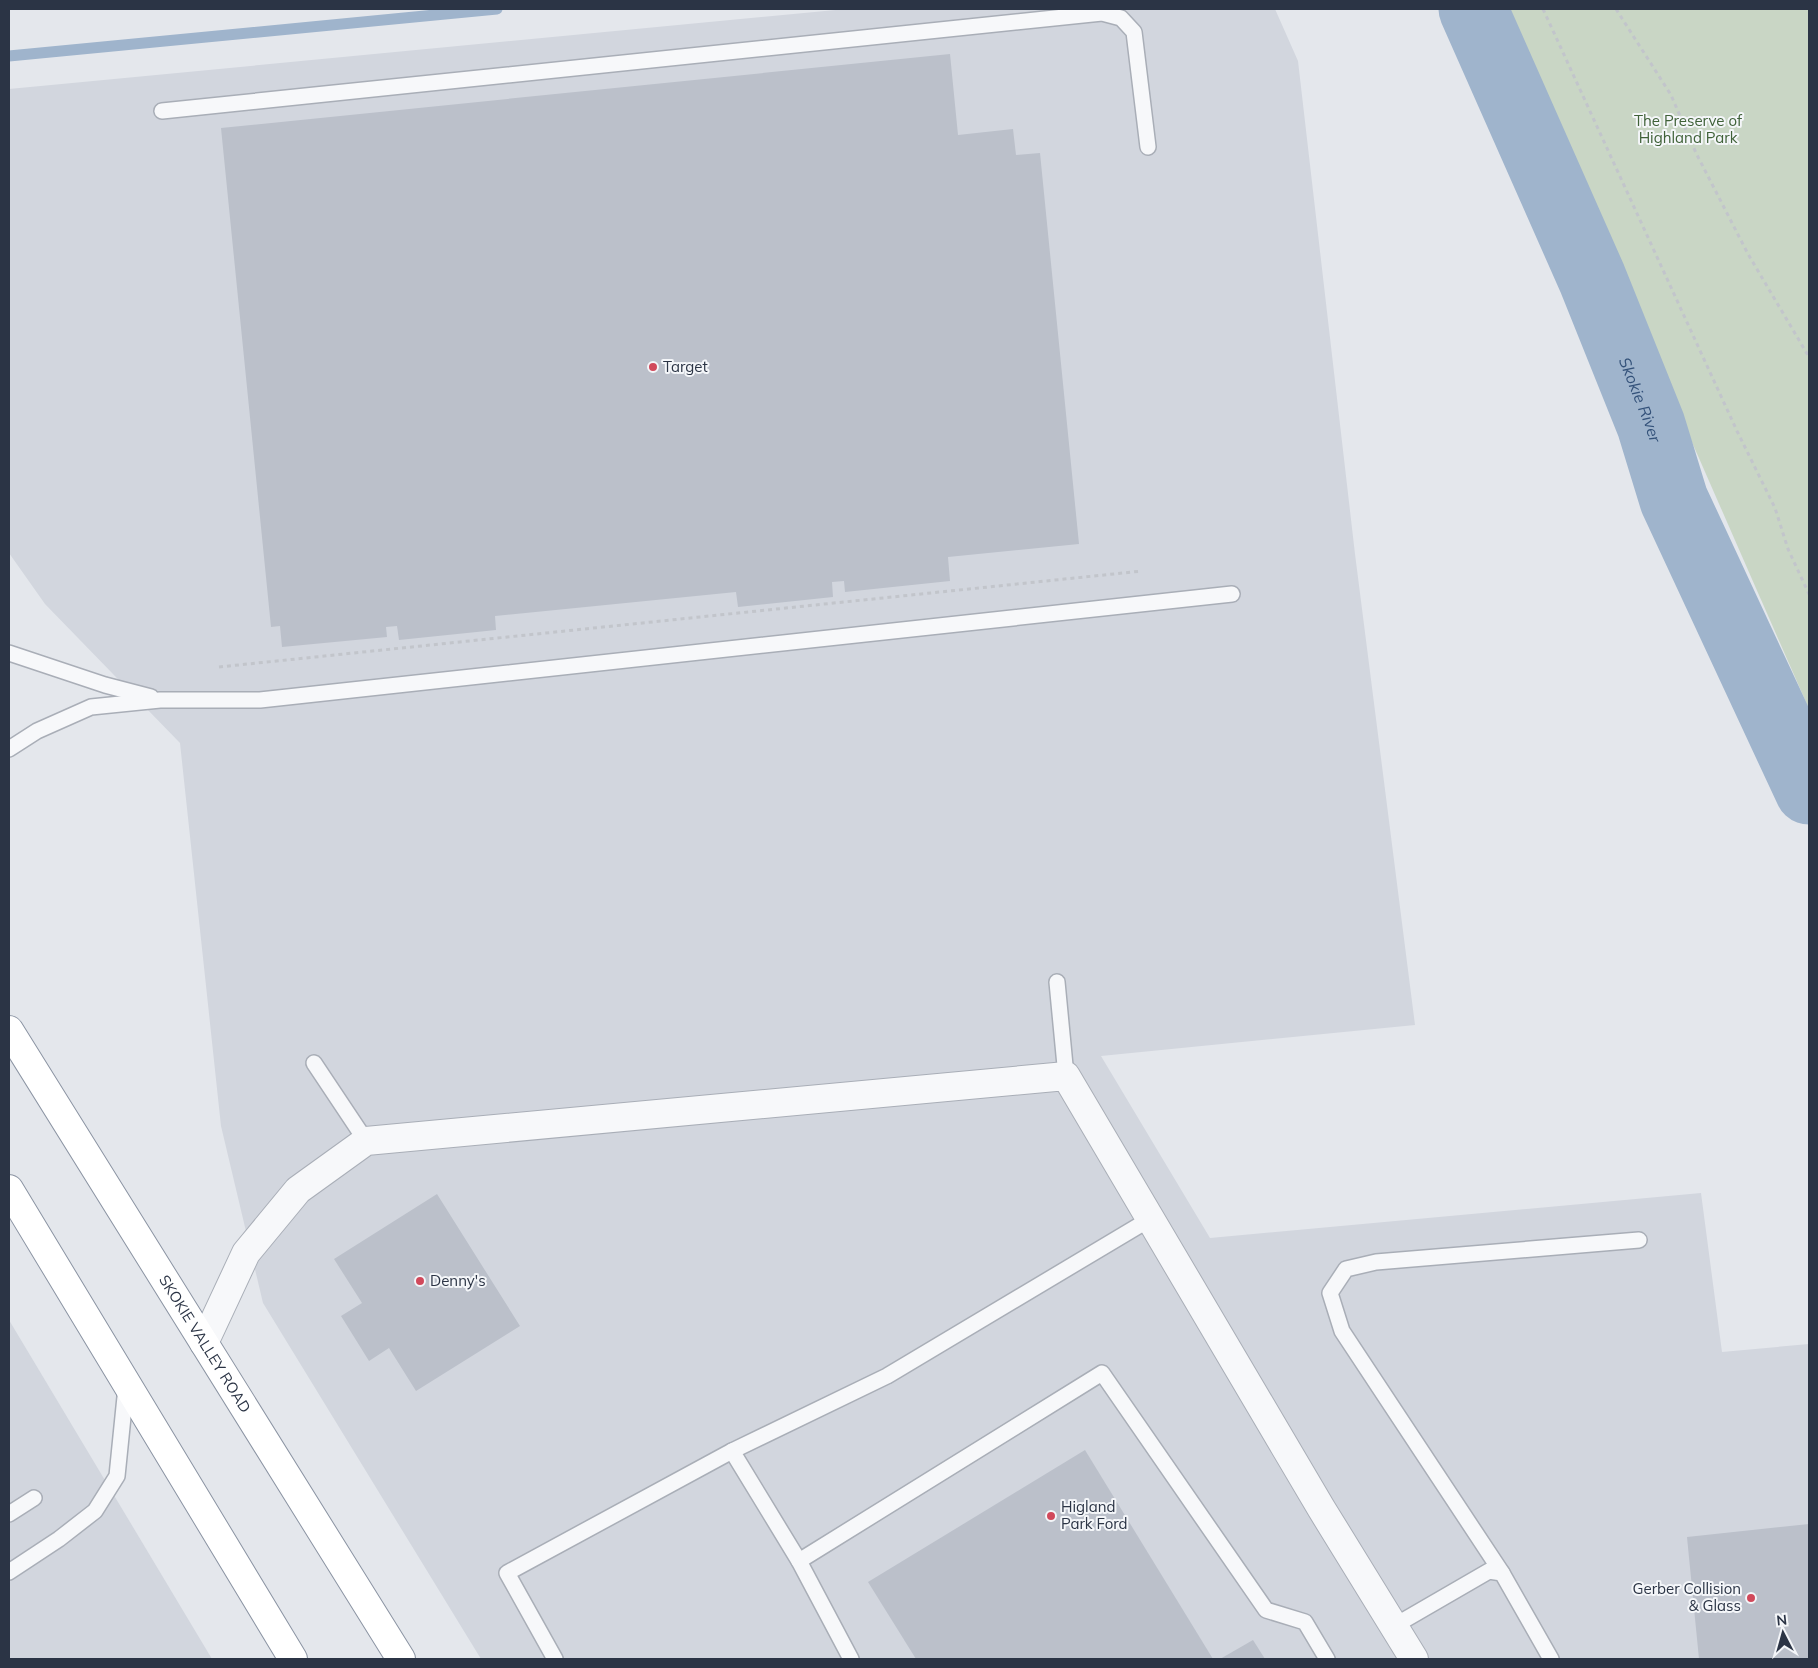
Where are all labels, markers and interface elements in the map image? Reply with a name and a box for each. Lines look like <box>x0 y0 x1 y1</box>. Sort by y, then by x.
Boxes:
park label: The Preserve of Highland Park <box>1634 111 1743 147</box>
water label: Skokie River <box>1615 354 1666 446</box>
place label: Target <box>663 357 708 376</box>
marker: Target <box>647 361 659 373</box>
street label: SKOKIE VALLEY ROAD <box>155 1271 255 1416</box>
place label: Denny's <box>430 1271 486 1290</box>
marker: Denny's <box>414 1275 426 1287</box>
place label: Higland Park Ford <box>1061 1497 1128 1533</box>
marker: Higland Park Ford <box>1045 1510 1057 1522</box>
place label: Gerber Collision & Glass <box>1633 1579 1741 1615</box>
marker: Gerber Collision & Glass <box>1745 1592 1757 1604</box>
north arrow <box>1758 1608 1808 1658</box>
text: N <box>1775 1611 1788 1630</box>

